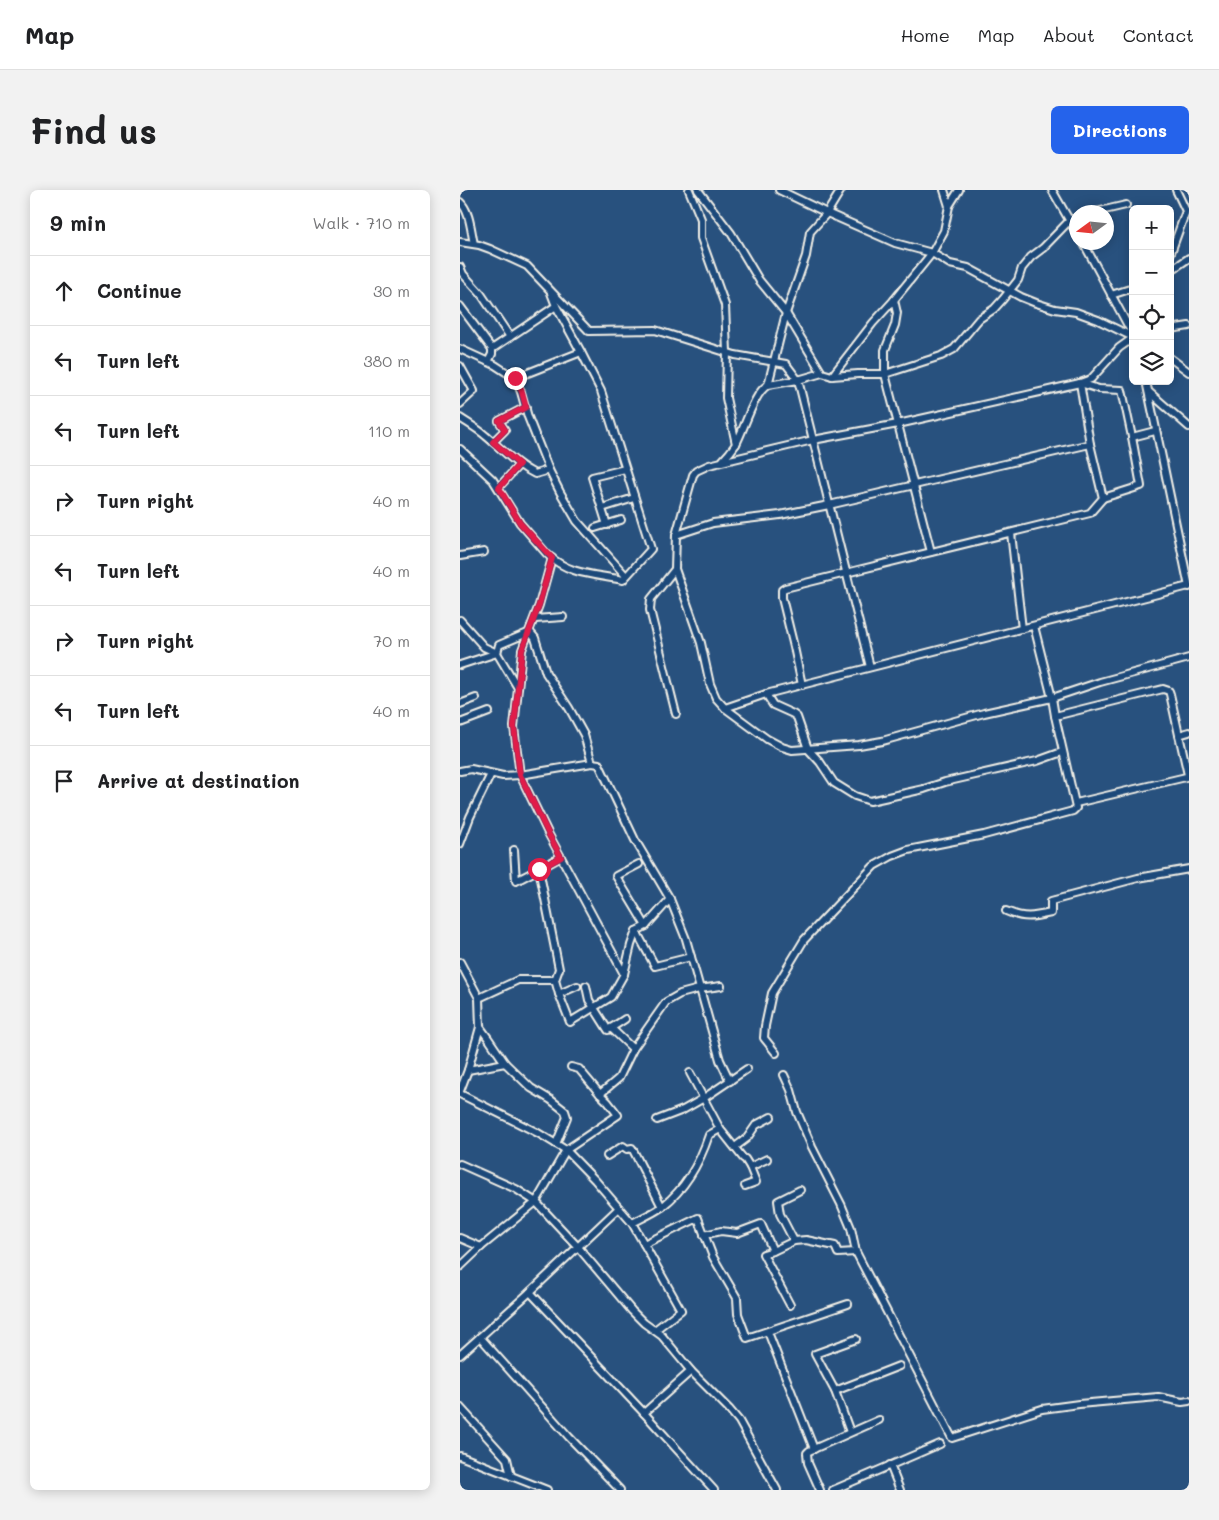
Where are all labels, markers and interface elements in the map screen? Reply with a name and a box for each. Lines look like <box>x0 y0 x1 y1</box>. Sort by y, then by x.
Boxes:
text: Map <box>25 19 74 50</box>
text: Home <box>901 23 950 47</box>
text: Map <box>978 23 1014 47</box>
text: About <box>1042 23 1095 47</box>
text: Contact <box>1123 23 1194 47</box>
button: Directions <box>1051 106 1189 154</box>
text: Find us <box>30 107 157 153</box>
north arrow <box>1069 205 1114 250</box>
map controls <box>1129 205 1174 385</box>
button: + <box>1129 205 1174 250</box>
text: 9 min <box>50 209 106 236</box>
text: Walk · 710 m <box>312 212 410 233</box>
button: − <box>1129 250 1174 295</box>
icon: ahead <box>50 277 78 305</box>
text: Continue <box>97 278 182 303</box>
text: 30 m <box>373 280 410 301</box>
button: locate <box>1129 295 1174 340</box>
button: layers <box>1129 340 1174 385</box>
icon: left <box>50 347 78 375</box>
text: Turn left <box>97 348 180 373</box>
text: 380 m <box>363 350 410 371</box>
route end <box>504 367 527 390</box>
icon: left <box>50 417 78 445</box>
text: Turn left <box>97 418 180 443</box>
text: 110 m <box>368 420 410 441</box>
icon: right <box>50 487 78 515</box>
text: Turn right <box>97 488 194 513</box>
text: 40 m <box>373 490 410 511</box>
icon: left <box>50 557 78 585</box>
text: Turn left <box>97 558 180 583</box>
text: 40 m <box>373 560 410 581</box>
icon: right <box>50 627 78 655</box>
text: Turn right <box>97 628 194 653</box>
text: 70 m <box>373 630 410 651</box>
icon: left <box>50 697 78 725</box>
text: Turn left <box>97 698 180 723</box>
text: 40 m <box>373 700 410 721</box>
icon: arrive <box>50 767 78 795</box>
text: Arrive at destination <box>97 768 300 793</box>
route start <box>528 858 551 881</box>

